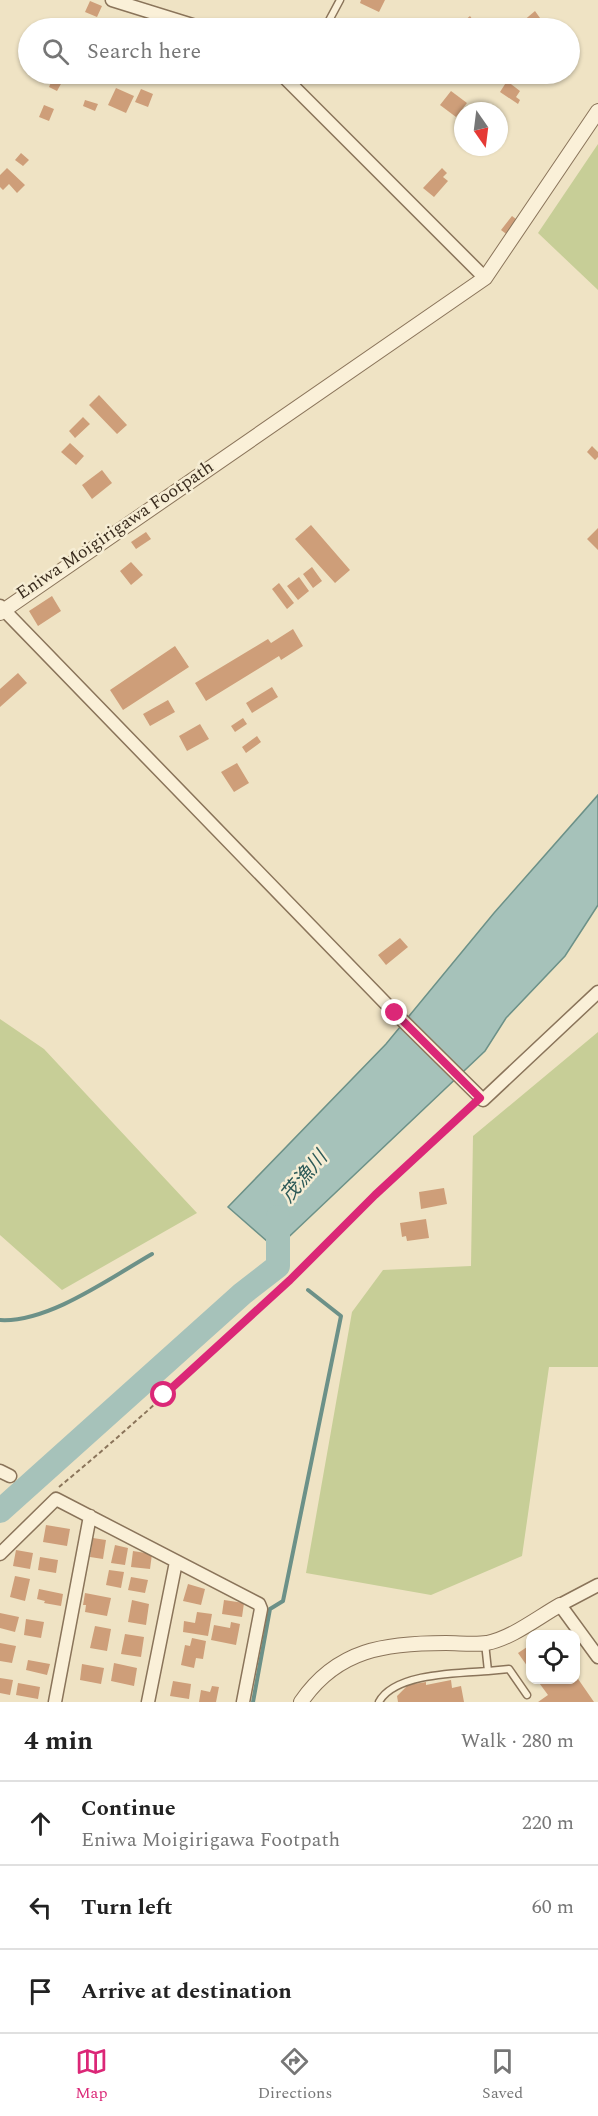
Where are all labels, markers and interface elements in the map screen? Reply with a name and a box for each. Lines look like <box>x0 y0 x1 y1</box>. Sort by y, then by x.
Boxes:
search box <box>18 18 580 84</box>
icon: search <box>39 35 72 68</box>
text: Search here <box>87 35 201 68</box>
north arrow <box>454 102 508 156</box>
street label: Eniwa Moigirigawa Footpath <box>11 454 219 606</box>
route end <box>381 999 407 1025</box>
water label: 茂漁川 <box>273 1143 336 1210</box>
route start <box>150 1381 176 1407</box>
map controls <box>526 1630 580 1684</box>
button: locate <box>526 1630 580 1684</box>
text: 4 min <box>24 1721 93 1761</box>
text: Walk · 280 m <box>461 1726 574 1756</box>
text: Continue <box>81 1792 176 1825</box>
icon: ahead <box>24 1807 57 1840</box>
text: 220 m <box>522 1808 574 1838</box>
text: Eniwa Moigirigawa Footpath <box>81 1825 340 1855</box>
icon: left <box>24 1891 57 1924</box>
text: Turn left <box>81 1891 173 1924</box>
text: 60 m <box>532 1892 574 1922</box>
icon: arrive <box>24 1975 57 2008</box>
text: Arrive at destination <box>81 1975 292 2008</box>
tab: Map <box>75 2045 108 2105</box>
tab: Directions <box>258 2045 332 2105</box>
tab: Saved <box>482 2045 523 2105</box>

